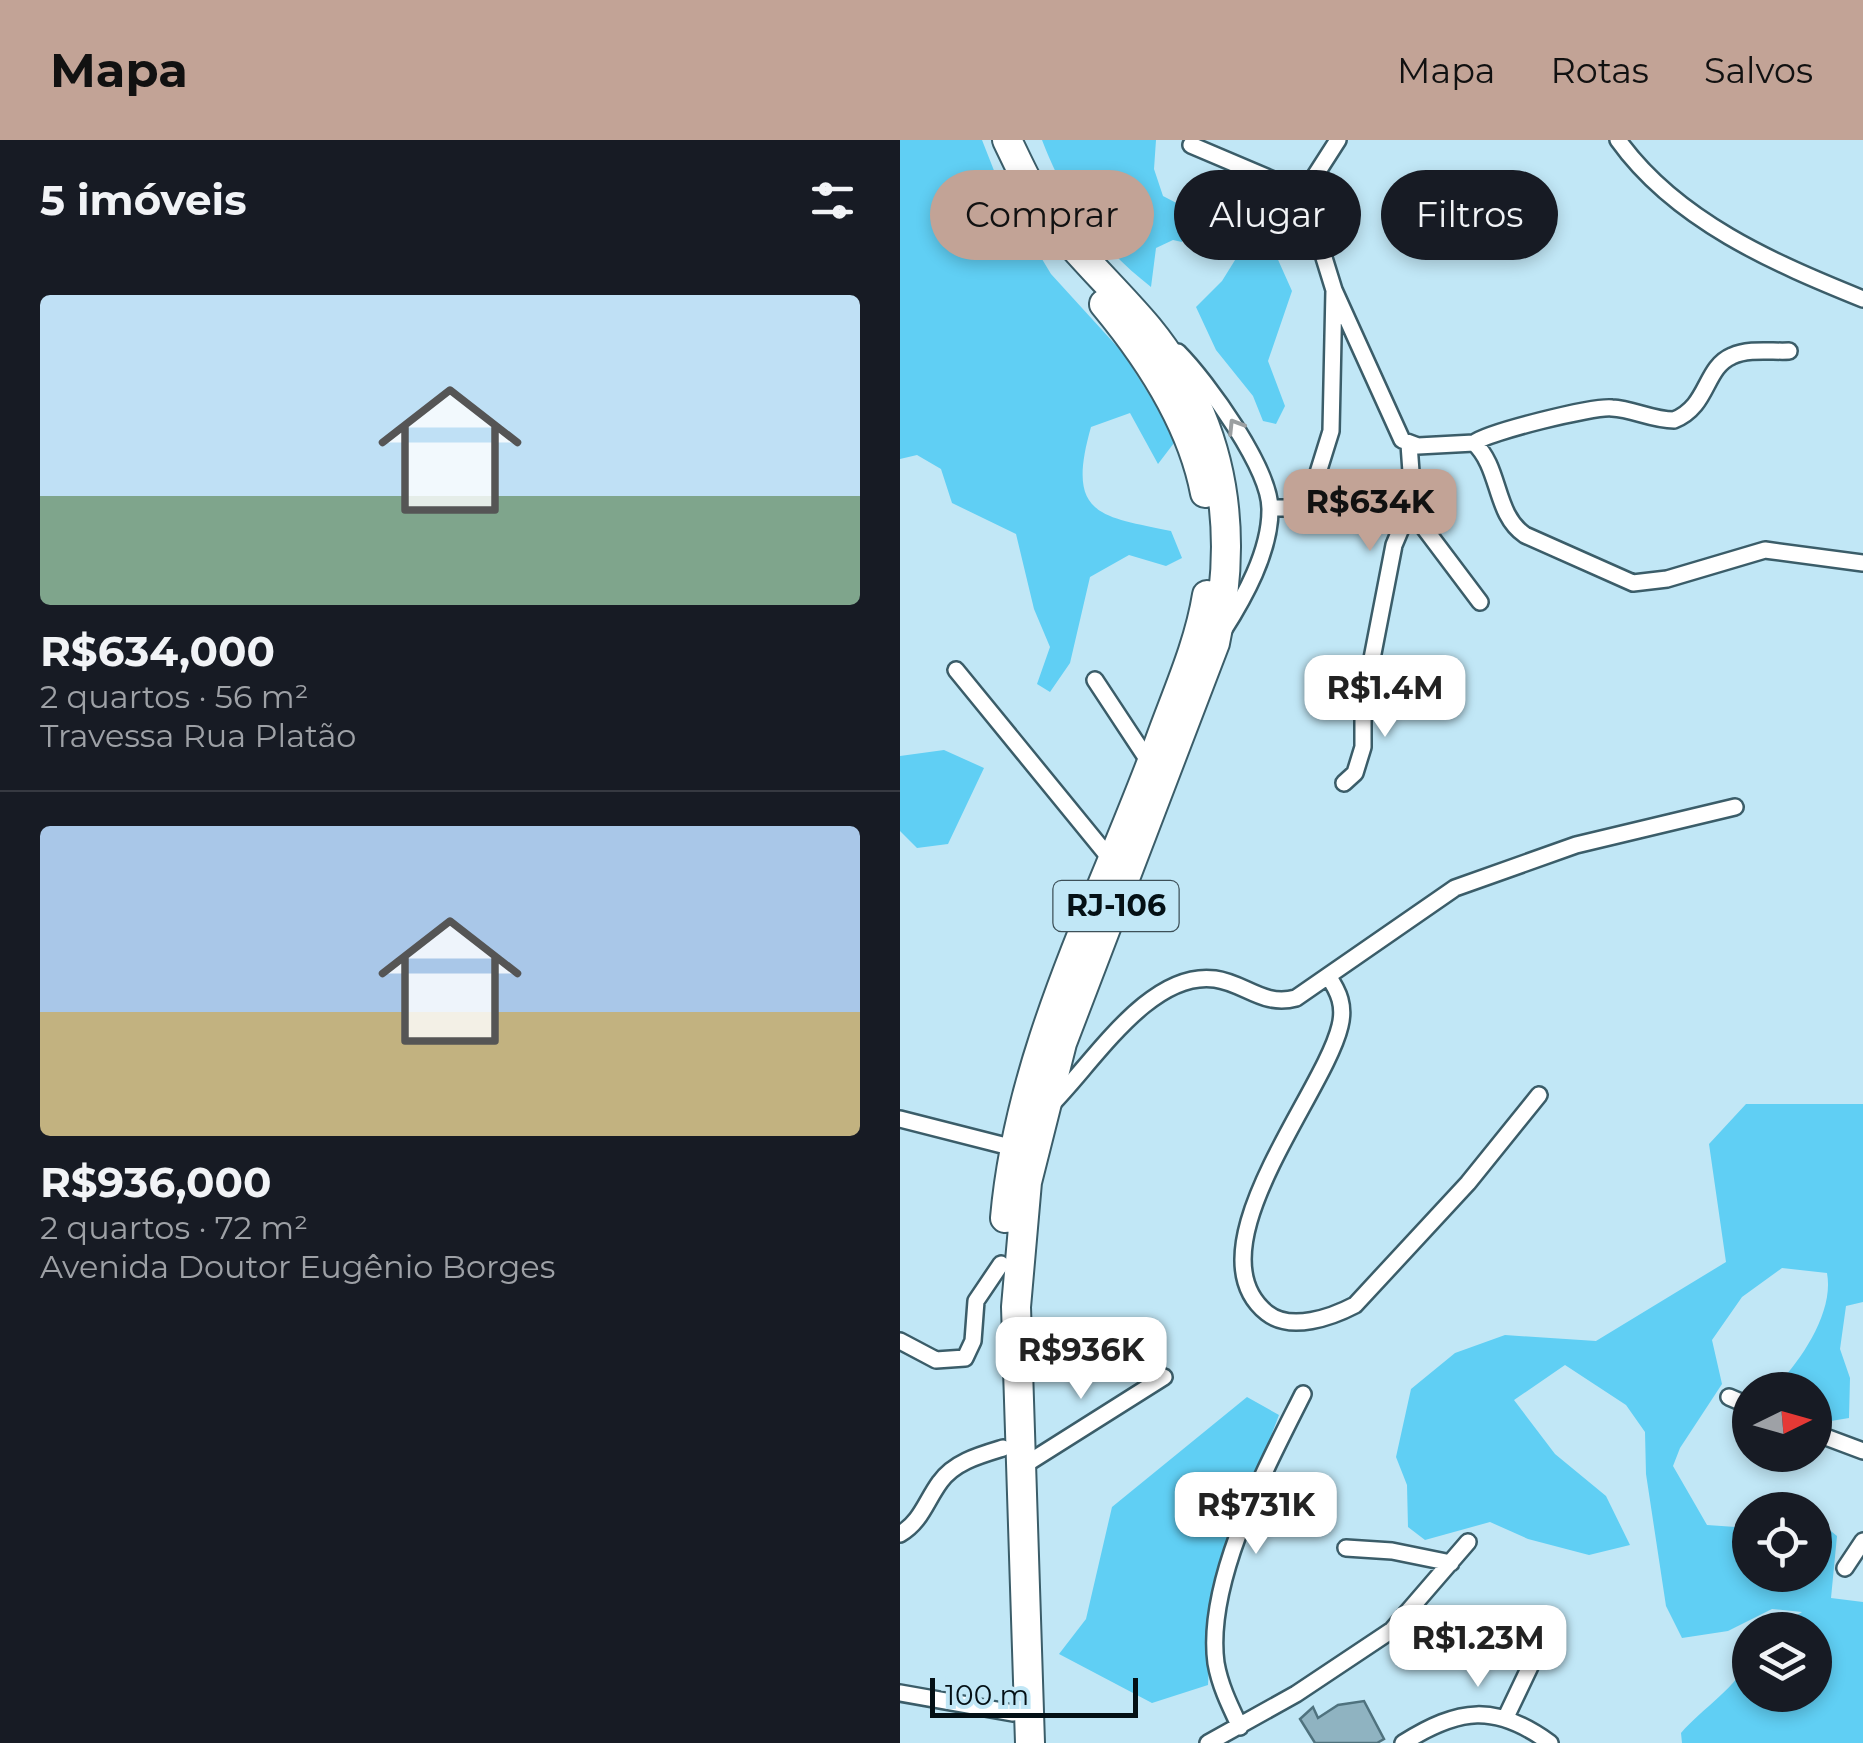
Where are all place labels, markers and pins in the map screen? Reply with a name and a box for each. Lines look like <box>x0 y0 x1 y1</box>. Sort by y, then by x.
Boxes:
pin: R$634K <box>1289 469 1451 554</box>
pin: R$1.4M <box>1304 655 1466 740</box>
pin: R$936K <box>1000 1317 1162 1402</box>
pin: R$731K <box>1175 1472 1337 1557</box>
pin: R$1.23M <box>1386 1605 1570 1690</box>

